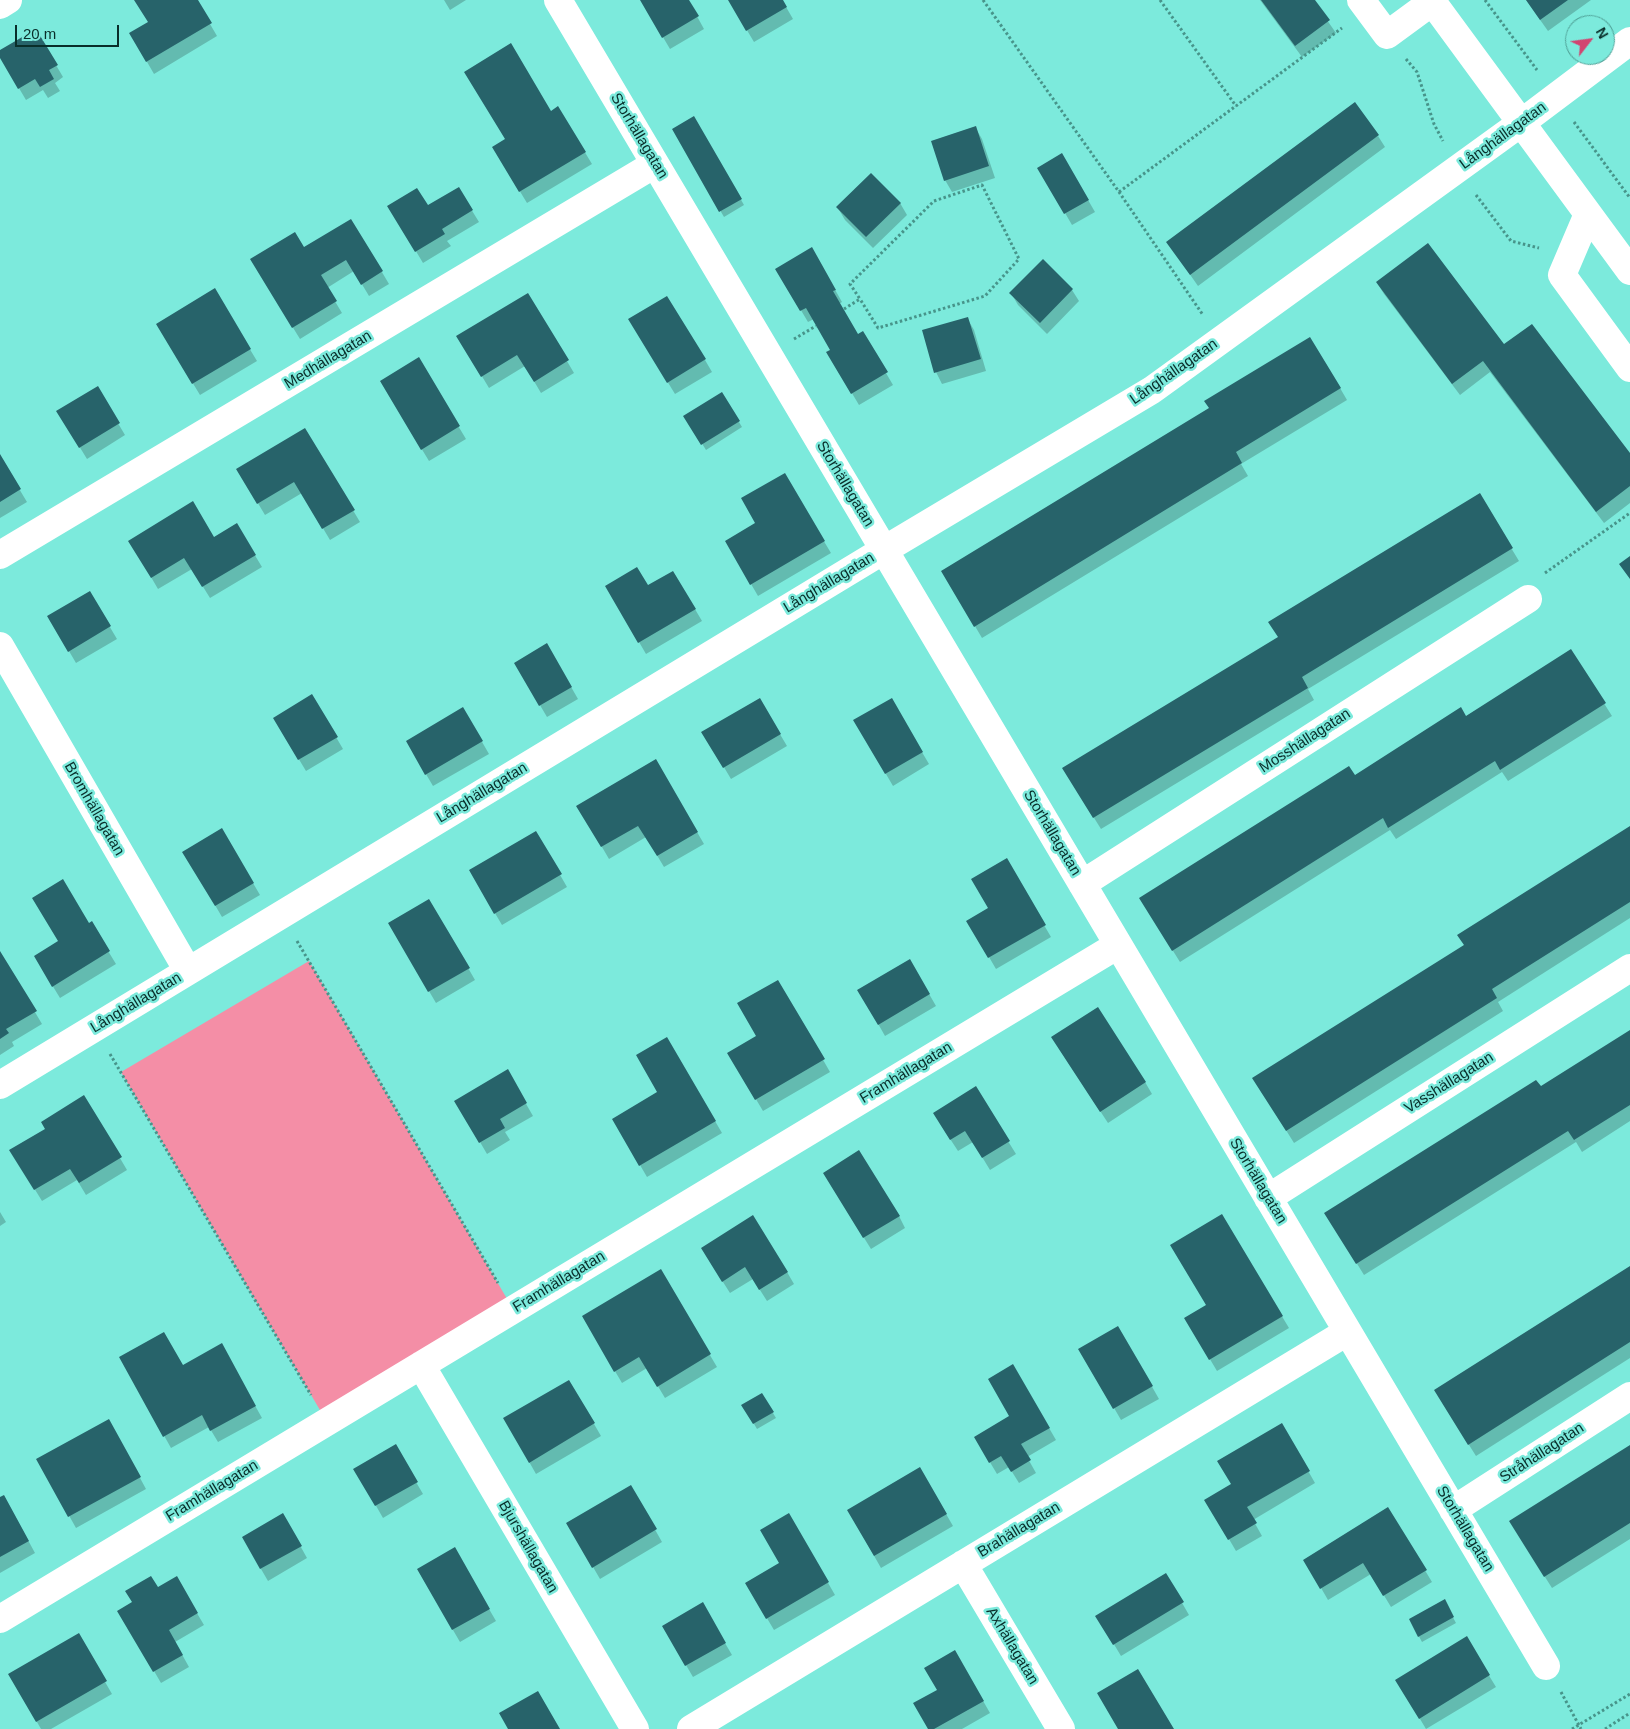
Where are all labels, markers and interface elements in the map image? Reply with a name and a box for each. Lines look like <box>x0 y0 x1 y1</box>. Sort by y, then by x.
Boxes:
scale bar <box>18 15 121 47</box>
north arrow <box>1565 15 1615 65</box>
text: 20 m <box>23 25 56 42</box>
text: N <box>1593 25 1612 41</box>
street label: Storhällagatan <box>606 90 672 182</box>
street label: Långhällagatan <box>1456 99 1550 173</box>
street label: Medhällagatan <box>281 327 375 393</box>
street label: Långhällagatan <box>1127 335 1221 409</box>
street label: Storhällagatan <box>812 438 878 530</box>
street label: Långhällagatan <box>780 549 878 617</box>
street label: Mosshällagatan <box>1256 705 1354 777</box>
street label: Bromhällagatan <box>60 759 128 859</box>
street label: Långhällagatan <box>433 759 531 827</box>
street label: Storhällagatan <box>1019 787 1085 879</box>
street label: Långhällagatan <box>87 969 185 1037</box>
street label: Framhällagatan <box>857 1038 955 1108</box>
street label: Vasshällagatan <box>1401 1048 1497 1118</box>
street label: Storhällagatan <box>1225 1135 1291 1227</box>
street label: Framhällagatan <box>510 1247 608 1317</box>
street label: Stråhällagatan <box>1497 1419 1587 1487</box>
street label: Framhällagatan <box>163 1456 261 1526</box>
street label: Storhällagatan <box>1432 1483 1498 1575</box>
street label: Bjurshällagatan <box>494 1498 562 1596</box>
street label: Brahällagatan <box>975 1498 1063 1562</box>
street label: Axhällagatan <box>982 1604 1042 1688</box>

